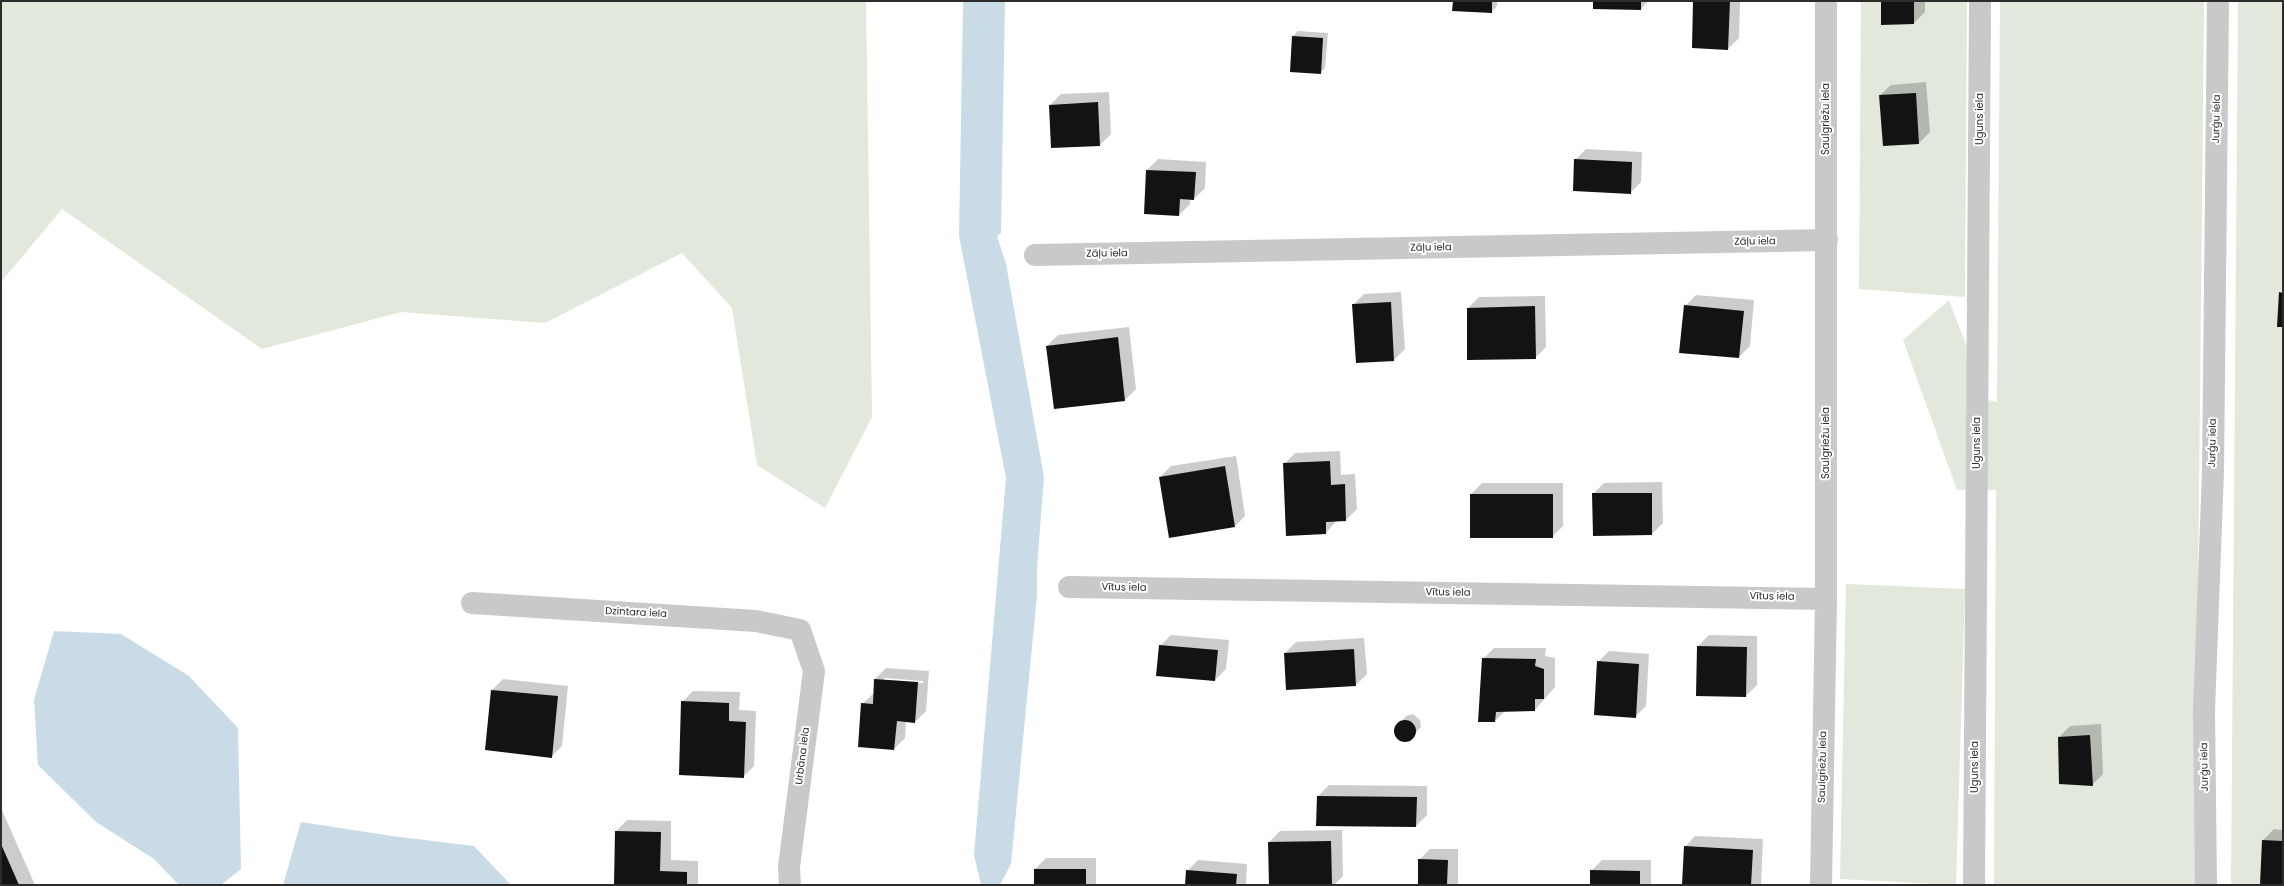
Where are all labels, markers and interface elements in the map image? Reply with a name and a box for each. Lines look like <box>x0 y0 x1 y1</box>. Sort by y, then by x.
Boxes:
street label: Saulgriežu iela <box>1820 83 1832 155</box>
street label: Uguns iela <box>1974 93 1986 145</box>
street label: Jurģu iela <box>2211 94 2223 144</box>
street label: Zāļu iela <box>1734 236 1776 248</box>
street label: Zāļu iela <box>1410 242 1452 254</box>
street label: Zāļu iela <box>1086 248 1128 260</box>
street label: Saulgriežu iela <box>1820 407 1832 479</box>
street label: Uguns iela <box>1971 417 1983 469</box>
street label: Jurģu iela <box>2207 418 2219 468</box>
street label: Vītus iela <box>1101 582 1147 594</box>
street label: Vītus iela <box>1425 587 1471 599</box>
street label: Vītus iela <box>1749 591 1795 603</box>
street label: Dzintara iela <box>605 605 667 621</box>
street label: Urbāna iela <box>794 727 812 785</box>
street label: Saulgriežu iela <box>1816 731 1830 803</box>
street label: Uguns iela <box>1969 741 1981 793</box>
street label: Jurģu iela <box>2199 742 2211 792</box>

